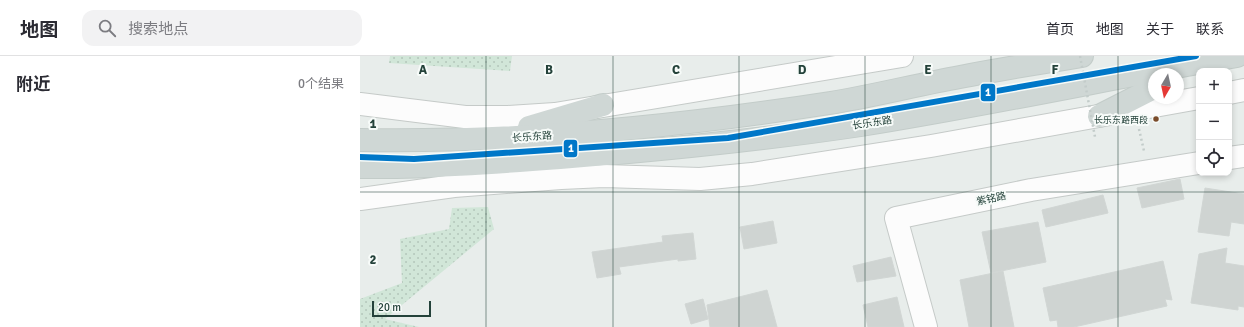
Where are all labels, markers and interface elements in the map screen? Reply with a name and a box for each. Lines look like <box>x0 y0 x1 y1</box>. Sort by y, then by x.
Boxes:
search box <box>82 10 362 46</box>
icon: search <box>96 17 118 39</box>
text: 地图 <box>20 18 58 42</box>
text: 搜索地点 <box>128 20 188 38</box>
text: 首页 <box>1046 21 1074 38</box>
text: 地图 <box>1096 21 1124 38</box>
text: 关于 <box>1146 21 1174 38</box>
text: 联系 <box>1196 21 1224 38</box>
text: A <box>419 62 428 78</box>
text: B <box>545 62 553 78</box>
text: C <box>672 62 680 78</box>
text: D <box>798 62 807 78</box>
text: E <box>924 62 932 78</box>
text: F <box>1052 62 1059 78</box>
north arrow <box>1148 68 1184 104</box>
map controls <box>1196 68 1232 176</box>
button: + <box>1196 68 1232 104</box>
text: 附近 <box>16 74 50 95</box>
text: 0个结果 <box>298 76 344 92</box>
line badge: 1 <box>980 83 996 102</box>
text: 1 <box>985 86 991 99</box>
button: − <box>1196 104 1232 140</box>
street label: 长乐东路 <box>851 114 893 132</box>
marker: 长乐东路西段 <box>1151 114 1161 124</box>
place label: 长乐东路西段 <box>1094 115 1148 126</box>
text: 1 <box>369 116 377 132</box>
street label: 长乐东路 <box>512 130 552 144</box>
line badge: 1 <box>563 139 578 158</box>
button: locate <box>1196 140 1232 176</box>
text: 1 <box>568 142 574 155</box>
street label: 紫铭路 <box>975 190 1007 208</box>
text: 2 <box>369 252 377 268</box>
scale bar <box>372 299 431 318</box>
text: 20 m <box>378 301 401 314</box>

